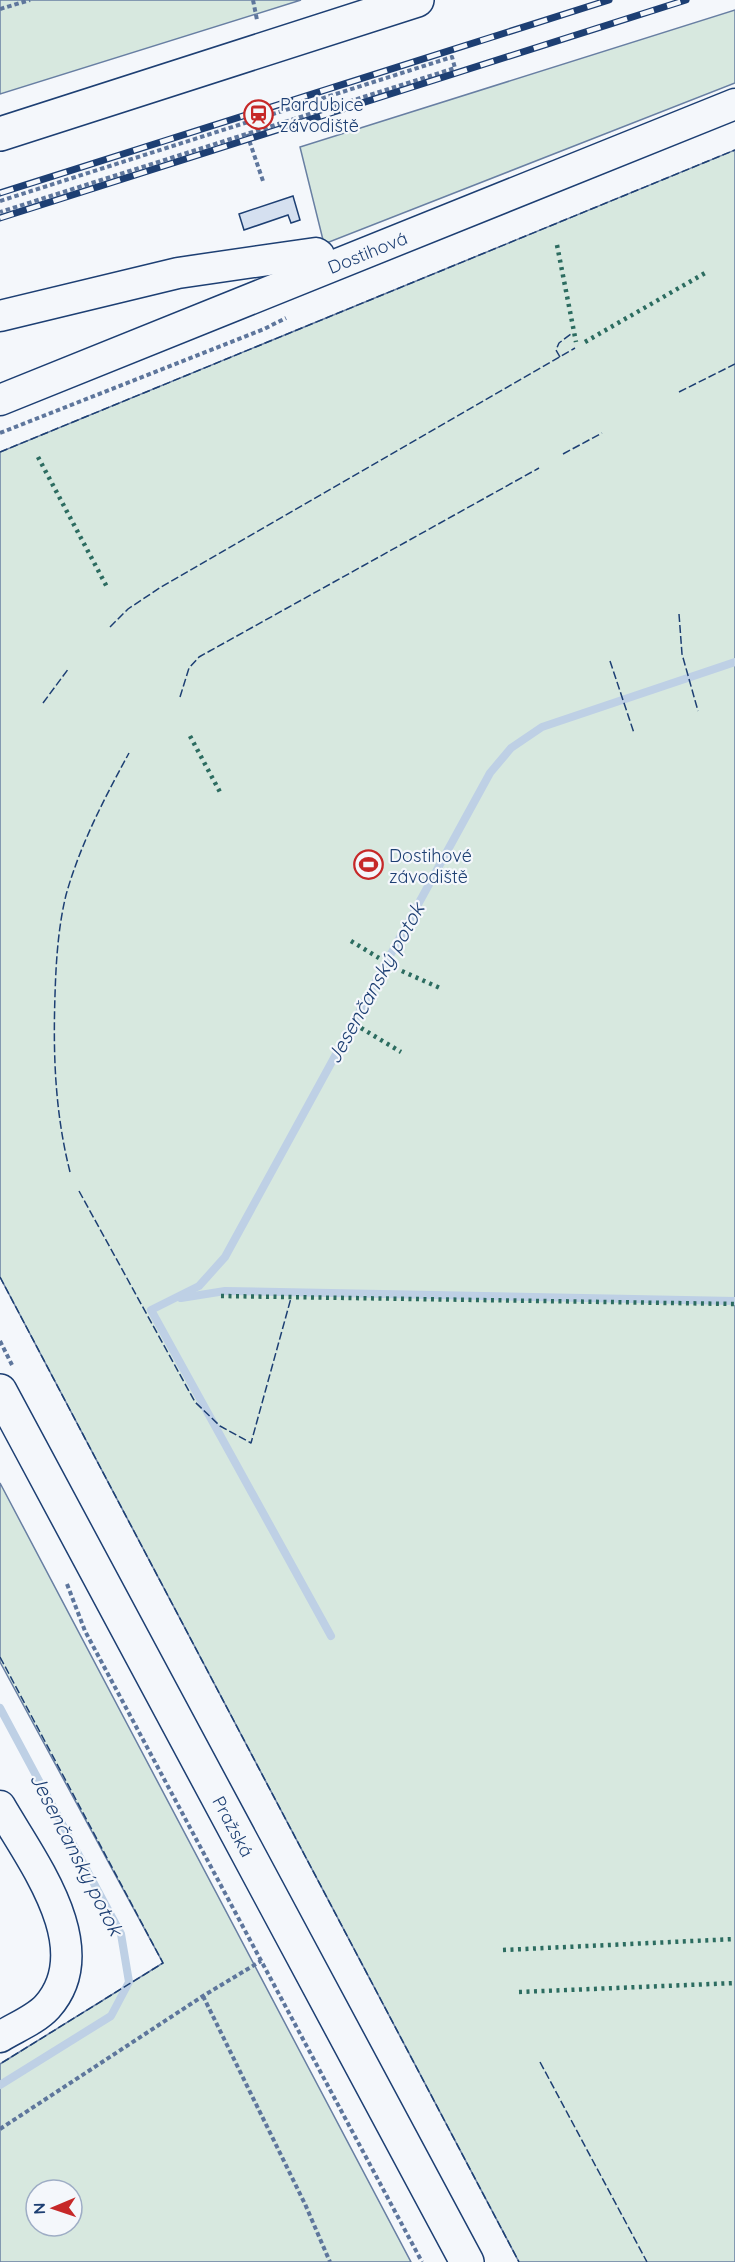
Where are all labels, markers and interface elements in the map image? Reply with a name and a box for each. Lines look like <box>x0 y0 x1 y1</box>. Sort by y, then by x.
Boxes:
place label: Pardubice závodiště <box>280 93 364 137</box>
station icon: Pardubice závodiště <box>243 98 275 130</box>
street label: Dostihová <box>324 226 411 278</box>
place label: Dostihové závodiště <box>389 844 472 888</box>
sports icon: Dostihové závodiště <box>352 849 384 881</box>
water label: Jesenčanský potok <box>321 896 431 1068</box>
water label: Jesenčanský potok <box>25 1768 130 1942</box>
street label: Pražská <box>208 1792 259 1861</box>
north arrow <box>24 2178 84 2238</box>
text: N <box>29 2202 49 2215</box>

